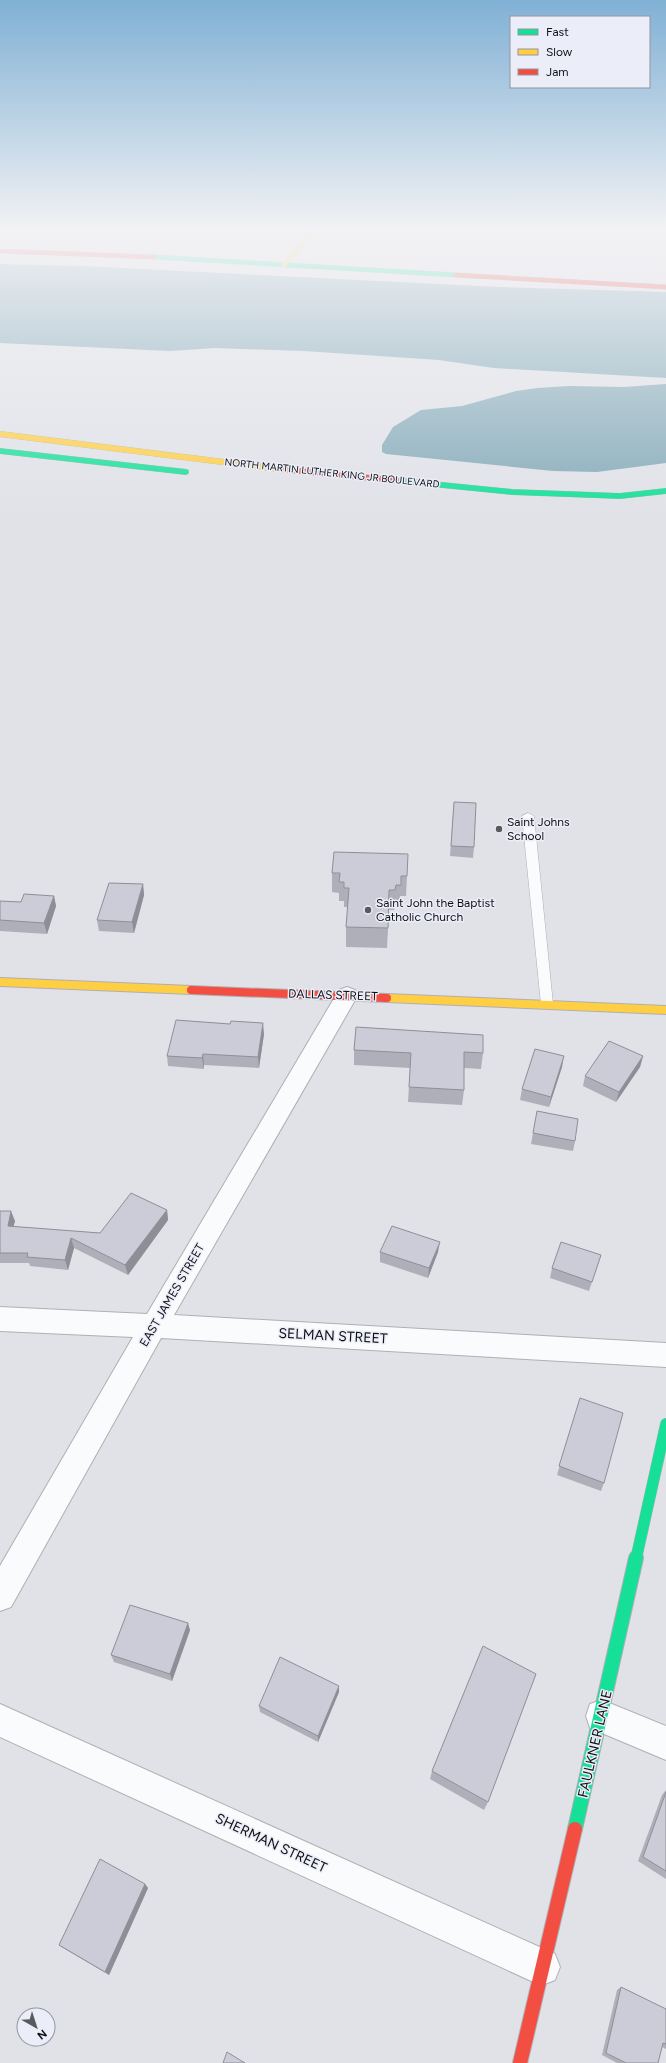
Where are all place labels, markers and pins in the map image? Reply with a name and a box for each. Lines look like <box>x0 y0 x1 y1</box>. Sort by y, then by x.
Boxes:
place label: Saint Johns School <box>507 815 570 843</box>
marker: Saint Johns School <box>494 824 504 834</box>
place label: Saint John the Baptist Catholic Church <box>376 896 495 924</box>
marker: Saint John the Baptist Catholic Church <box>363 905 373 915</box>

